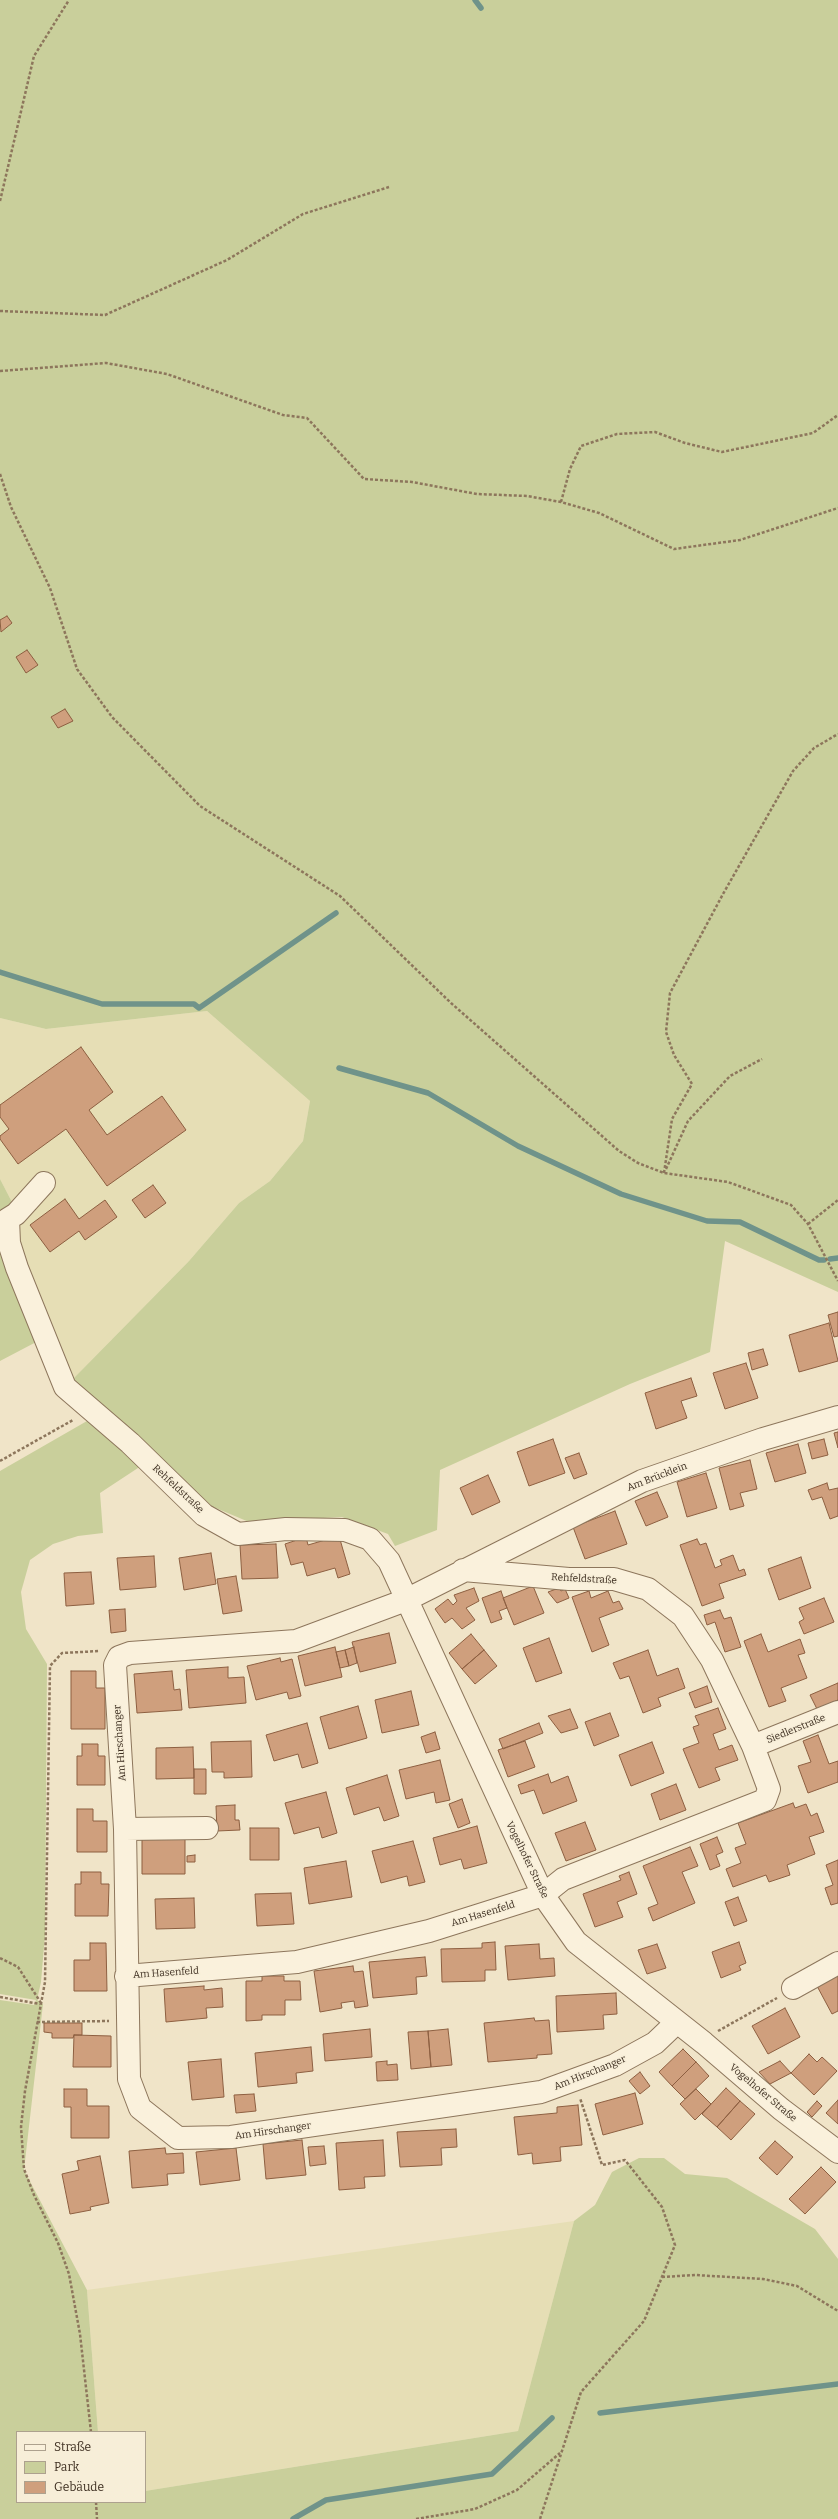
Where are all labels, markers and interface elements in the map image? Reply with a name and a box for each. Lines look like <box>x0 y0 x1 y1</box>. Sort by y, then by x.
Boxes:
street label: Am Brücklein <box>625 1460 689 1494</box>
street label: Rehfeldstraße <box>150 1462 206 1516</box>
street label: Rehfeldstraße <box>551 1571 617 1587</box>
street label: Am Hirschanger <box>111 1704 129 1782</box>
street label: Siedlerstraße <box>765 1712 827 1746</box>
street label: Vogelhofer Straße <box>503 1820 551 1900</box>
street label: Am Hasenfeld <box>450 1899 516 1929</box>
street label: Am Hasenfeld <box>133 1965 199 1981</box>
street label: Am Hirschanger <box>552 2053 628 2093</box>
street label: Vogelhofer Straße <box>727 2061 799 2125</box>
street label: Am Hirschanger <box>234 2120 312 2142</box>
legend <box>16 2431 146 2503</box>
text: Straße <box>54 2440 91 2454</box>
text: Park <box>54 2460 79 2474</box>
text: Gebäude <box>54 2480 104 2494</box>

